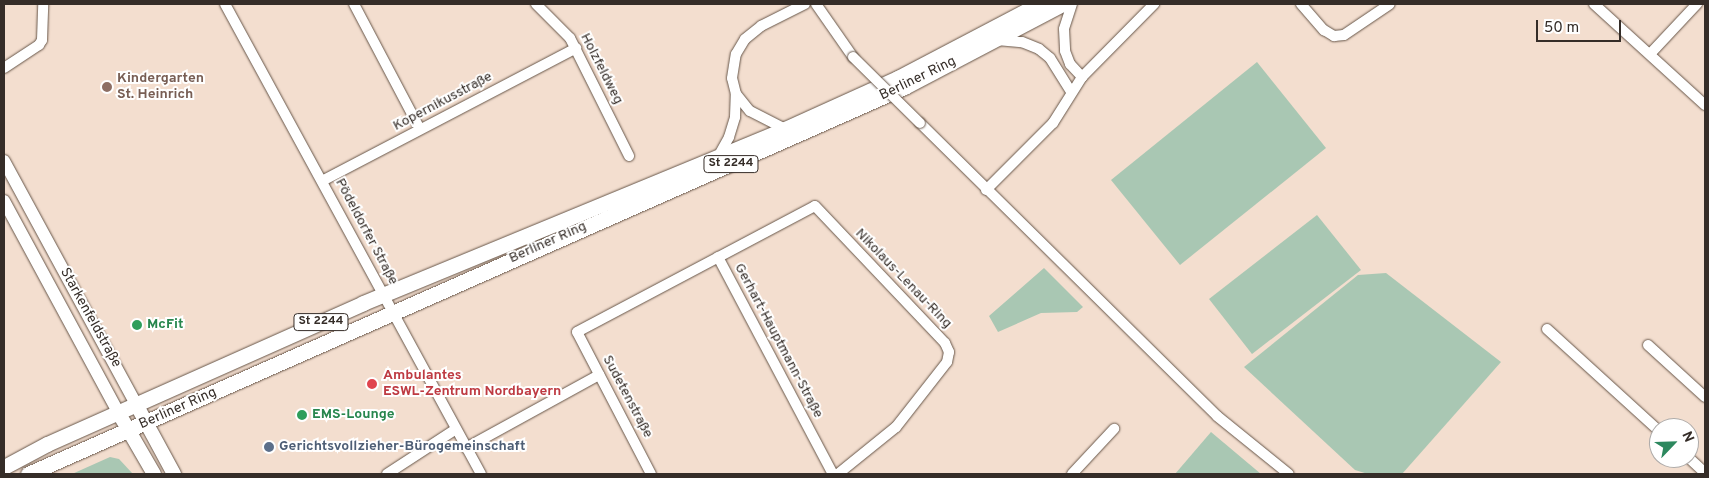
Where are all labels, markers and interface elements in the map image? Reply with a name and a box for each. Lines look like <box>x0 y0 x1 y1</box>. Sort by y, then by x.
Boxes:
scale bar <box>1539 10 1624 42</box>
text: 50 m <box>1544 19 1579 38</box>
street label: Holzfeldweg <box>576 31 626 107</box>
street label: Berliner Ring <box>877 53 959 105</box>
street label: Kopernikusstraße <box>391 69 495 135</box>
place label: Kindergarten St. Heinrich <box>117 71 204 104</box>
marker: Kindergarten St. Heinrich <box>101 81 113 93</box>
road number: St 2244 <box>702 154 760 173</box>
street label: Pödeldorfer Straße <box>331 176 401 288</box>
street label: Berliner Ring <box>507 218 589 268</box>
street label: Nikolaus-Lenau-Ring <box>851 226 955 332</box>
street label: Gerhart-Hauptmann-Straße <box>730 261 826 421</box>
street label: Starkenfeldstraße <box>56 265 124 371</box>
road number: St 2244 <box>292 313 350 332</box>
place label: McFit <box>147 317 183 333</box>
marker: McFit <box>131 319 143 331</box>
street label: Sudetenstraße <box>598 353 656 441</box>
place label: Ambulantes ESWL-Zentrum Nordbayern <box>383 368 561 401</box>
marker: Ambulantes ESWL-Zentrum Nordbayern <box>365 377 379 391</box>
street label: Berliner Ring <box>137 384 219 434</box>
place label: EMS-Lounge <box>312 407 395 423</box>
marker: EMS-Lounge <box>296 409 308 421</box>
north arrow <box>1649 418 1699 468</box>
text: N <box>1677 429 1697 445</box>
place label: Gerichtsvollzieher-Bürogemeinschaft <box>279 439 526 455</box>
marker: Gerichtsvollzieher-Bürogemeinschaft <box>263 441 275 453</box>

